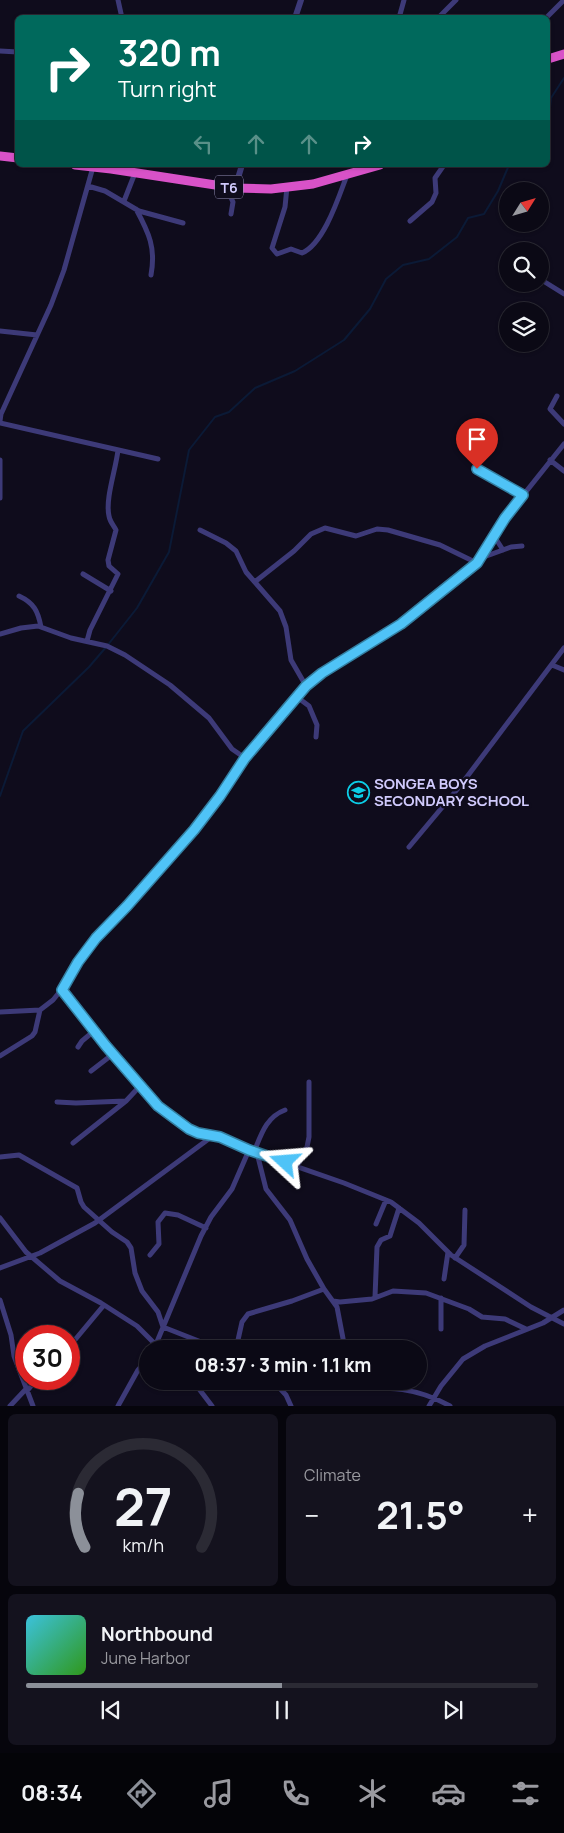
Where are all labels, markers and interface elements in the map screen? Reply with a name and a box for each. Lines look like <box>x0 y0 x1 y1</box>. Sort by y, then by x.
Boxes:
text: 320 m <box>118 29 221 77</box>
icon: right <box>35 35 100 100</box>
text: Turn right <box>118 74 216 104</box>
icon: left <box>189 130 217 158</box>
icon: ahead <box>242 130 270 158</box>
icon: ahead <box>295 130 323 158</box>
icon: right <box>348 130 376 158</box>
road number: T6 <box>215 176 243 198</box>
north arrow <box>499 182 549 232</box>
map controls <box>499 182 549 352</box>
button: search <box>499 242 549 292</box>
button: layers <box>499 302 549 352</box>
pin <box>456 418 498 469</box>
icon: arrive <box>463 425 491 453</box>
place label: SONGEA BOYS SECONDARY SCHOOL <box>374 773 529 811</box>
school or university icon: SONGEA BOYS SECONDARY SCHOOL <box>346 780 370 804</box>
position arrow <box>258 1135 310 1187</box>
speed limit sign: 30 <box>15 1325 80 1390</box>
text: 08:37 · 3 min · 1.1 km <box>195 1352 371 1378</box>
text: Climate <box>304 1464 361 1486</box>
text: 27 <box>114 1471 172 1542</box>
text: 21.5° <box>376 1488 465 1540</box>
text: − <box>304 1496 319 1534</box>
text: + <box>522 1496 538 1534</box>
text: km/h <box>122 1533 164 1557</box>
text: Northbound <box>101 1621 213 1647</box>
text: June Harbor <box>101 1647 190 1669</box>
icon: previous <box>97 1696 125 1724</box>
icon: pause <box>268 1696 296 1724</box>
icon: next <box>439 1696 467 1724</box>
icon: directions <box>124 1776 159 1811</box>
icon: music <box>201 1776 236 1811</box>
icon: phone <box>278 1776 313 1811</box>
icon: climate <box>355 1776 390 1811</box>
icon: car <box>431 1776 466 1811</box>
icon: filters <box>508 1776 543 1811</box>
text: 08:34 <box>21 1778 83 1808</box>

